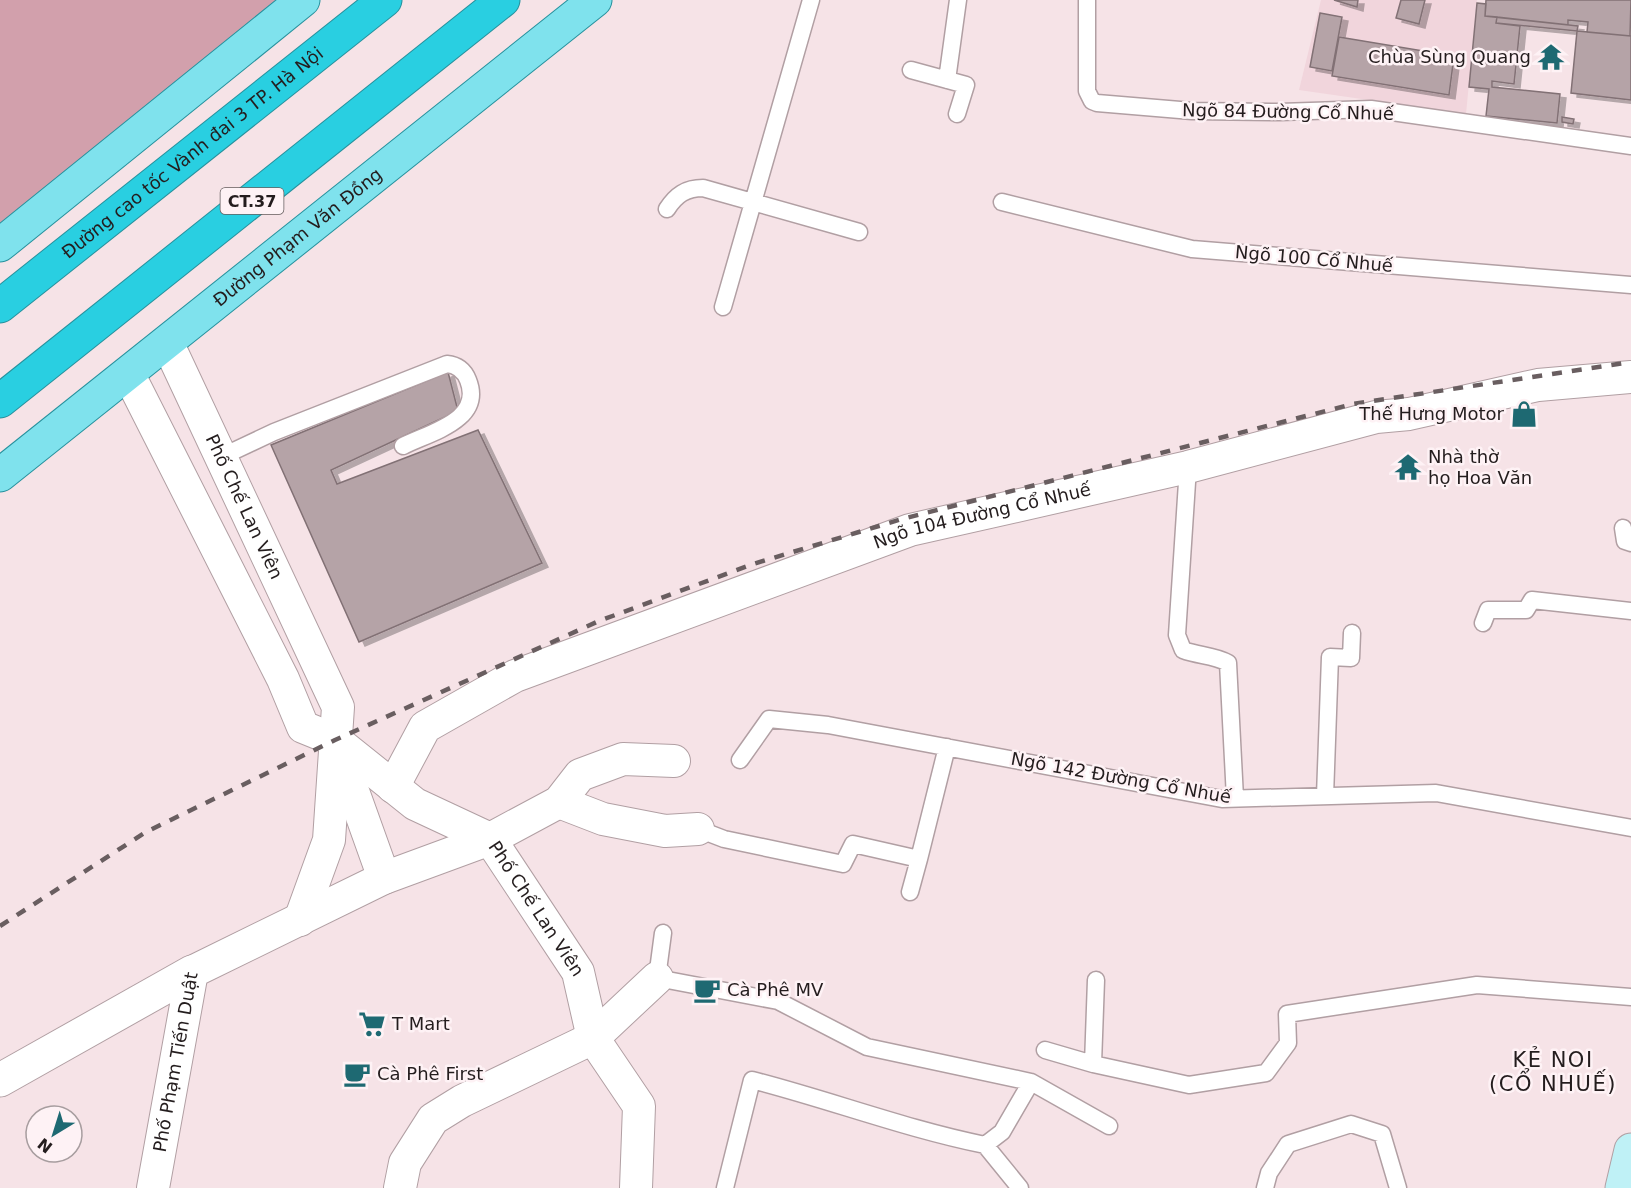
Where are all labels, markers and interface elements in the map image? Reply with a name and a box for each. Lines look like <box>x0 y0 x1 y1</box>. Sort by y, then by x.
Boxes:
street label: Đường cao tốc Vành đai 3 TP. Hà Nội <box>57 42 327 263</box>
temple icon: Chùa Sùng Quang <box>1536 42 1566 72</box>
place label: Chùa Sùng Quang <box>1368 46 1531 67</box>
street label: Ngõ 84 Đường Cổ Nhuế <box>1182 99 1395 124</box>
street label: Đường Phạm Văn Đồng <box>209 163 386 311</box>
road number: CT.37 <box>220 188 284 214</box>
street label: Ngõ 100 Cổ Nhuế <box>1234 241 1395 276</box>
shop icon: Thế Hưng Motor <box>1509 399 1539 429</box>
place label: Thế Hưng Motor <box>1358 403 1505 424</box>
street label: Phố Chế Lan Viên <box>202 431 288 582</box>
place label: Nhà thờ họ Hoa Văn <box>1428 446 1532 488</box>
temple icon: Nhà thờ họ Hoa Văn <box>1393 452 1423 482</box>
street label: Ngõ 104 Đường Cổ Nhuế <box>870 478 1094 553</box>
street label: Ngõ 142 Đường Cổ Nhuế <box>1009 748 1234 807</box>
street label: Phố Chế Lan Viên <box>484 837 589 980</box>
street label: Phố Phạm Tiến Duật <box>149 970 202 1154</box>
cafe icon: Cà Phê MV <box>692 975 722 1005</box>
place label: Cà Phê MV <box>727 979 824 1000</box>
supermarket icon: T Mart <box>357 1009 387 1039</box>
place label: T Mart <box>391 1013 450 1034</box>
district label: KẺ NOI (CỔ NHUẾ) <box>1489 1046 1617 1096</box>
cafe icon: Cà Phê First <box>342 1059 372 1089</box>
place label: Cà Phê First <box>377 1063 483 1084</box>
north arrow <box>24 1104 84 1164</box>
text: N <box>34 1134 56 1157</box>

